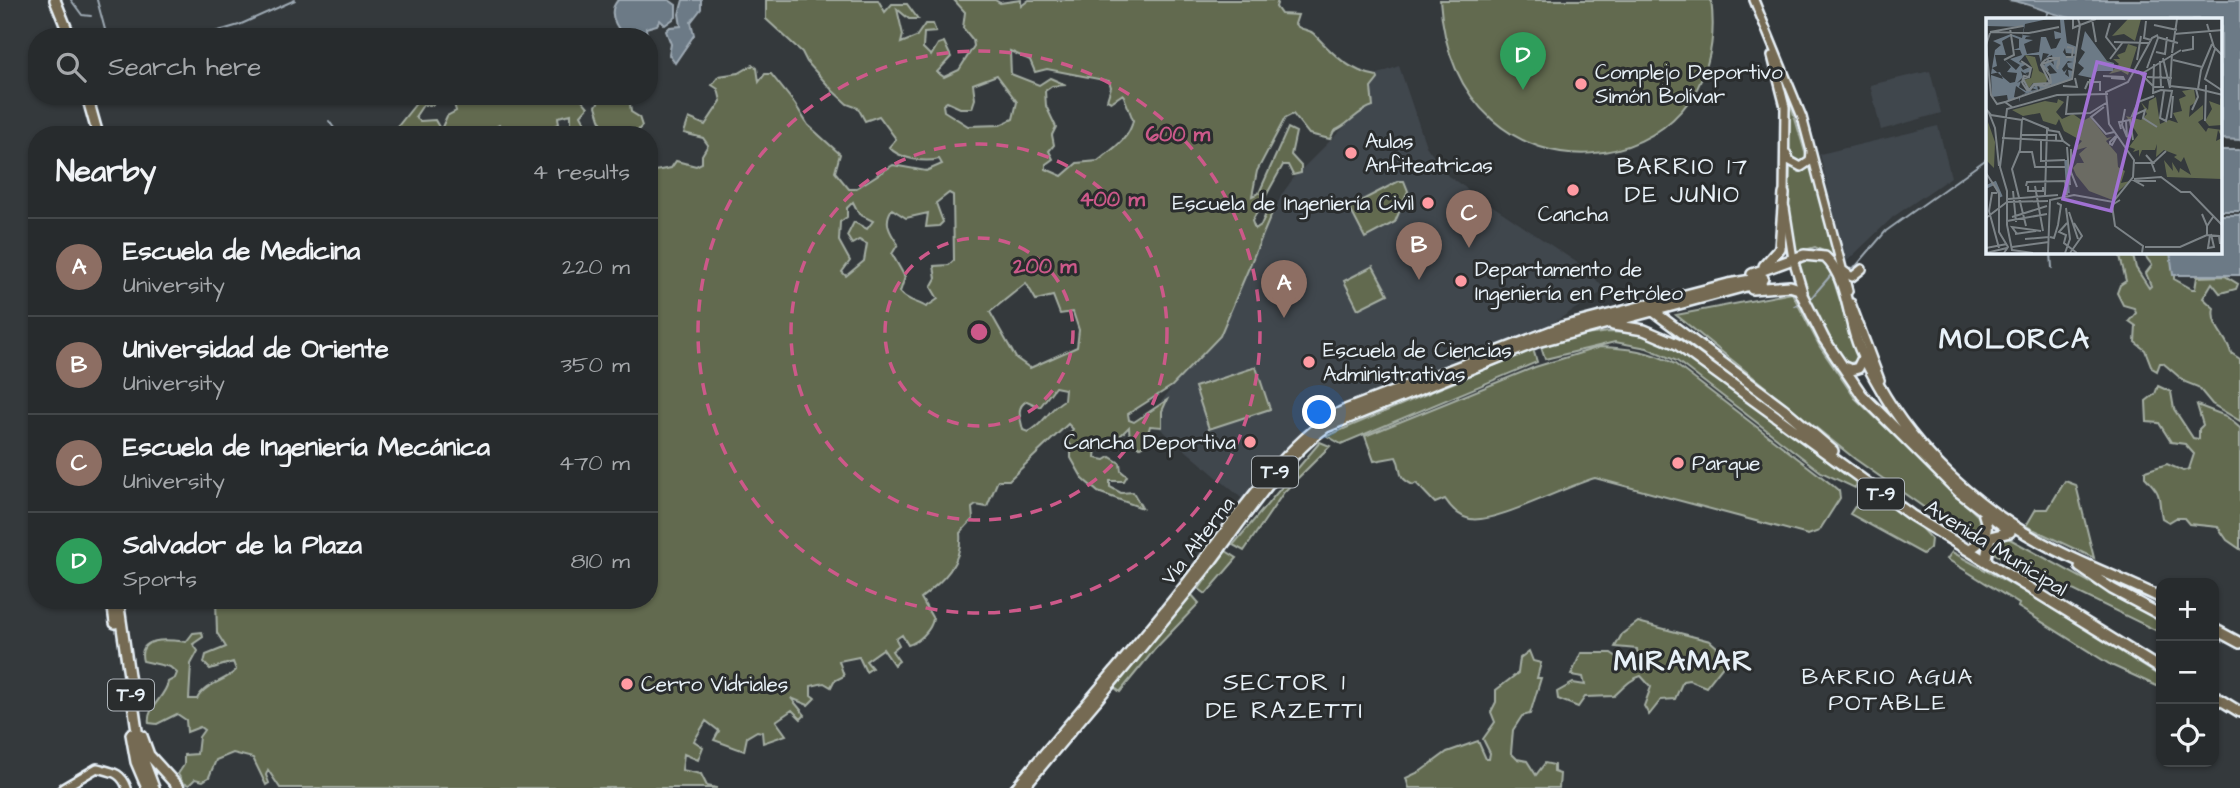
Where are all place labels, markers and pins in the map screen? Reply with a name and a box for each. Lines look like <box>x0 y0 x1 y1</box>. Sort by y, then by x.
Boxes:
pin: D <box>1500 32 1546 90</box>
place label: Complejo Deportivo Simón Bolívar <box>1595 58 1783 111</box>
marker: Complejo Deportivo Simón Bolívar <box>1573 76 1589 92</box>
place label: Aulas Anfiteatricas <box>1365 127 1493 180</box>
marker: Aulas Anfiteatricas <box>1343 145 1359 161</box>
marker: Cancha <box>1565 182 1581 198</box>
place label: Escuela de Ingeniería Civil <box>1173 189 1414 220</box>
pin: C <box>1446 190 1492 248</box>
marker: Escuela de Ingeniería Civil <box>1420 195 1436 211</box>
place label: Cancha <box>1538 200 1609 229</box>
pin: B <box>1396 222 1442 280</box>
place label: Departamento de Ingeniería en Petróleo <box>1475 255 1683 310</box>
pin: A <box>1261 260 1307 318</box>
marker: Departamento de Ingeniería en Petróleo <box>1453 273 1469 289</box>
centre of rings <box>967 320 991 344</box>
place label: Escuela de Ciencias Administrativas <box>1323 336 1512 389</box>
marker: Escuela de Ciencias Administrativas <box>1301 354 1317 370</box>
place label: Cancha Deportiva <box>1064 428 1236 458</box>
marker: Cancha Deportiva <box>1242 434 1258 450</box>
place label: Parque <box>1692 449 1760 478</box>
marker: Parque <box>1670 455 1686 471</box>
place label: Cerro Vidriales <box>641 670 788 699</box>
marker: Cerro Vidriales <box>619 676 635 692</box>

